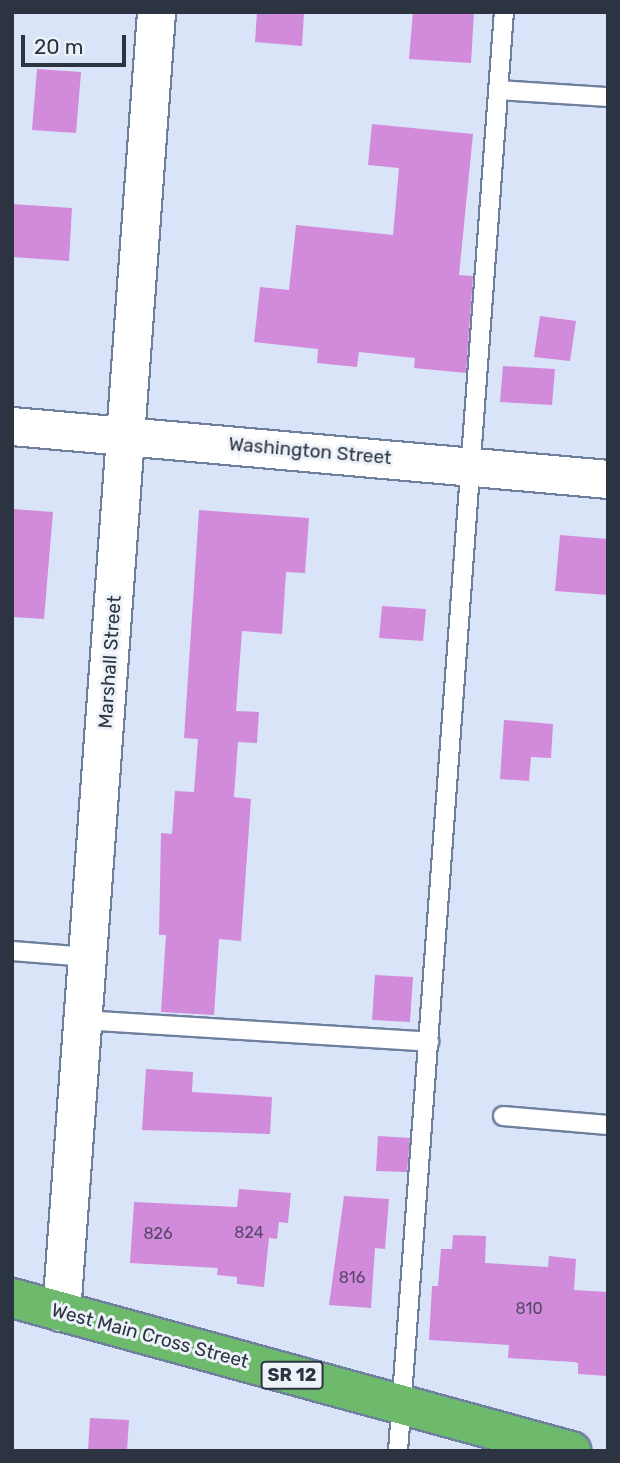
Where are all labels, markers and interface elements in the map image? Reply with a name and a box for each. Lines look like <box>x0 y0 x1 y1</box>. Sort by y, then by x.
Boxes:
scale bar <box>24 21 130 65</box>
text: 20 m <box>34 34 83 59</box>
street label: Washington Street <box>228 433 392 469</box>
street label: Marshall Street <box>94 595 126 729</box>
house number: 824 <box>234 1223 264 1243</box>
house number: 826 <box>143 1224 173 1244</box>
house number: 816 <box>339 1268 365 1288</box>
street label: West Main Cross Street <box>49 1299 251 1373</box>
house number: 810 <box>515 1299 543 1319</box>
road number: SR 12 <box>260 1360 324 1390</box>

